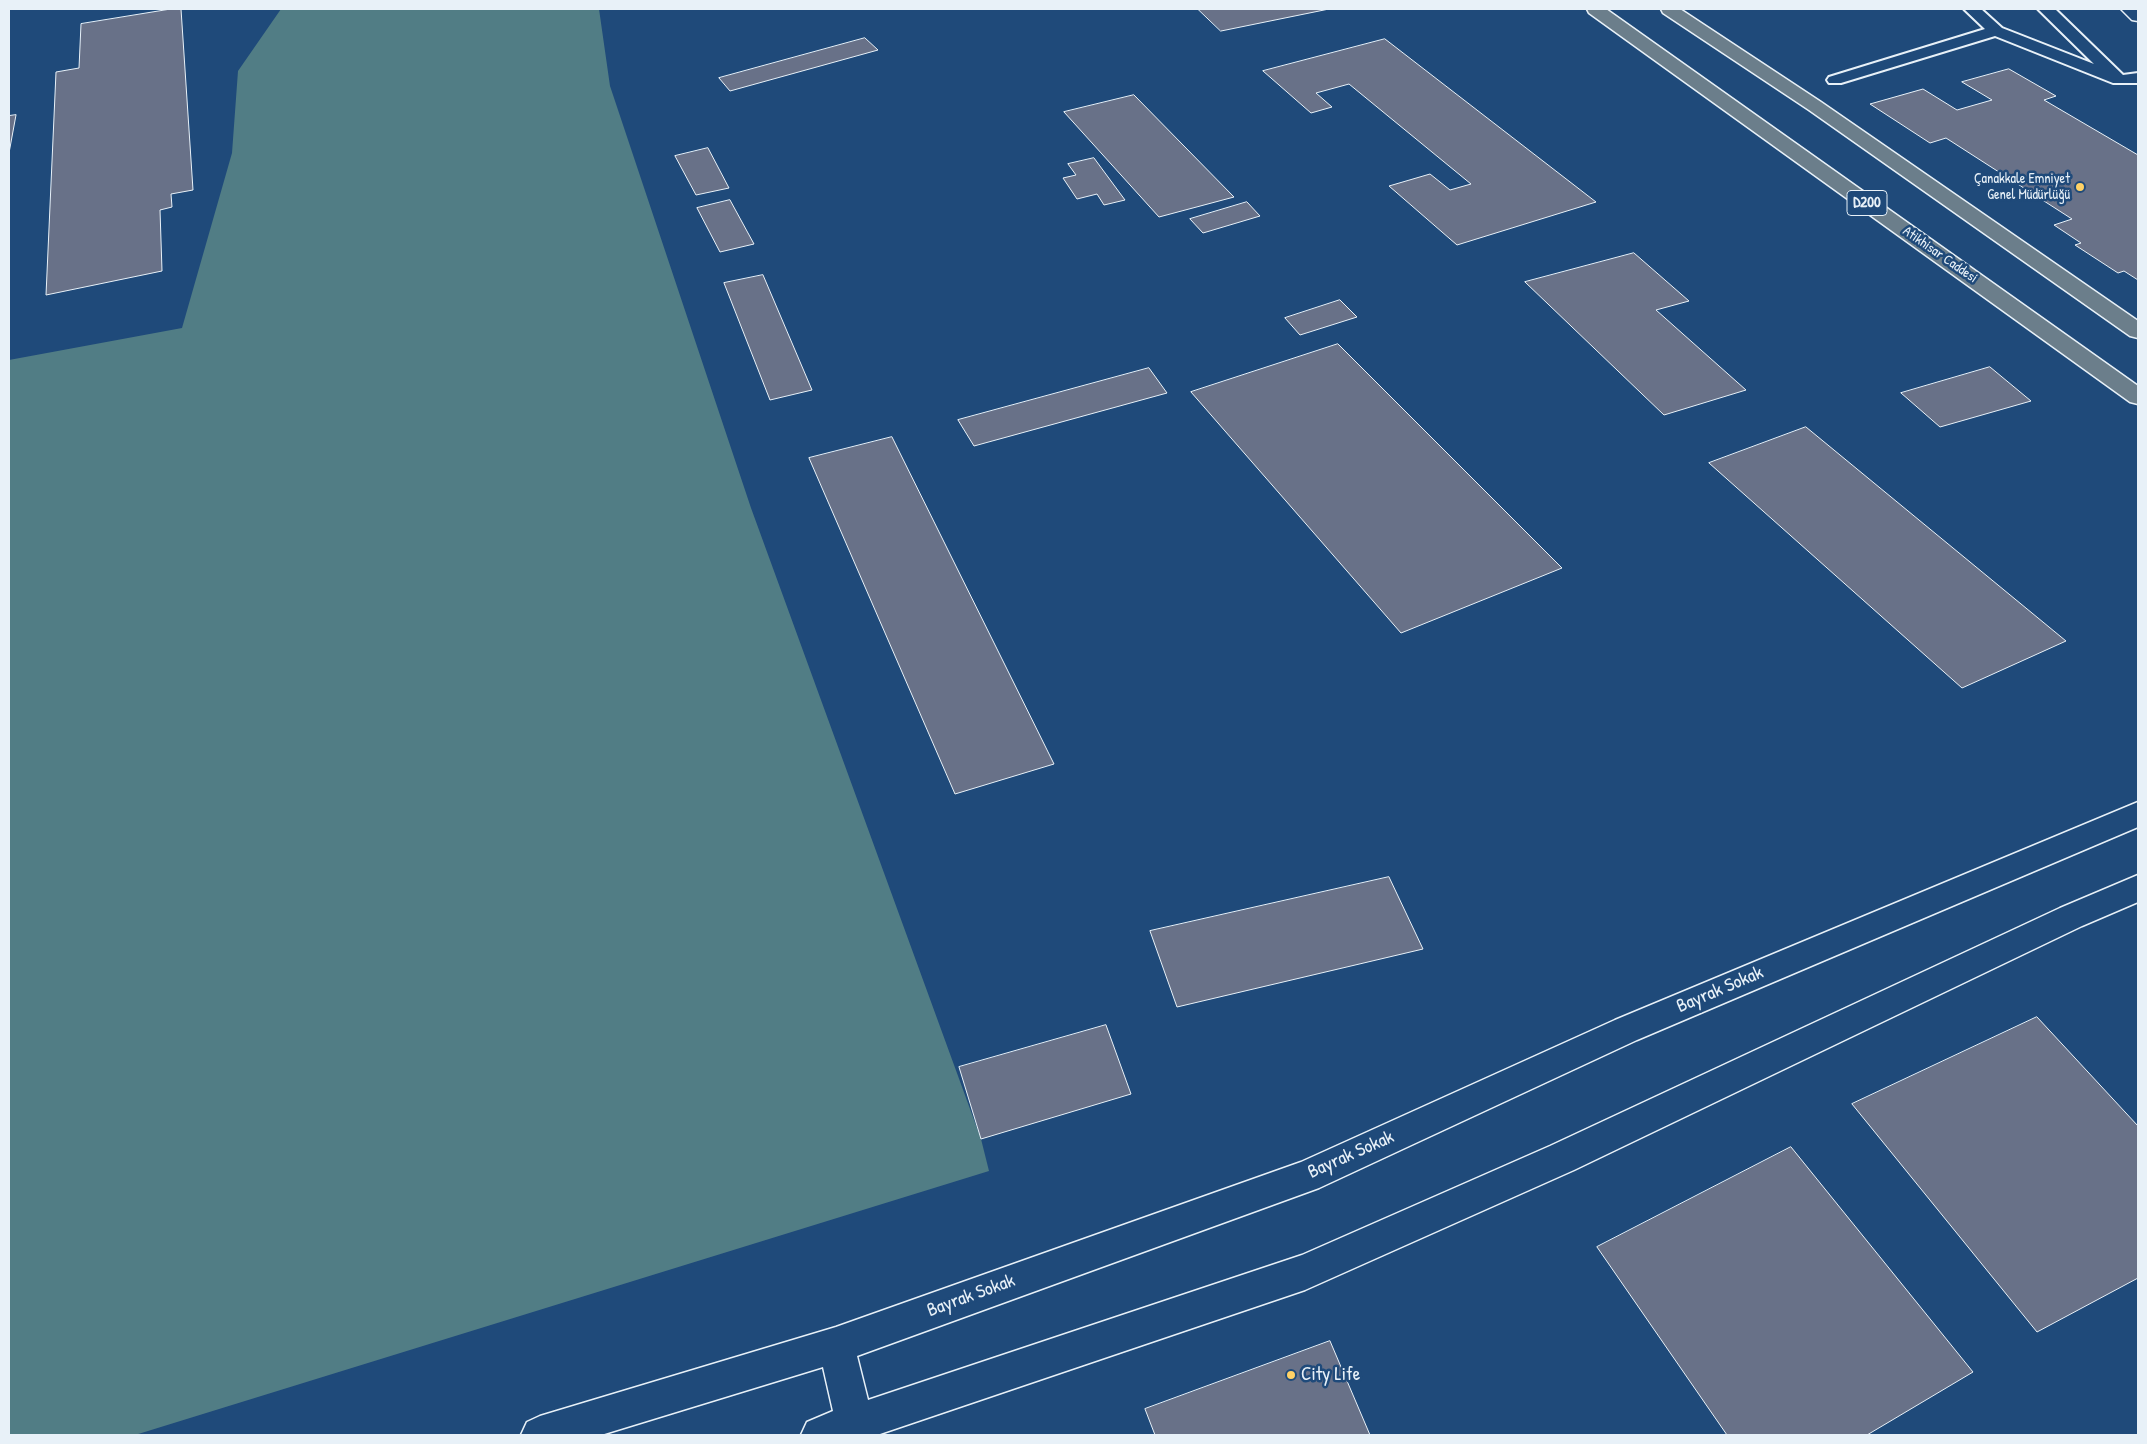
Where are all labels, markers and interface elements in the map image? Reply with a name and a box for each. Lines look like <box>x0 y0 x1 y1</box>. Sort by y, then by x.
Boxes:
place label: Çanakkale Emniyet Genel Müdürlüğü <box>1974 171 2070 203</box>
marker: Çanakkale Emniyet Genel Müdürlüğü <box>2074 181 2086 193</box>
road number: D200 <box>1847 190 1887 216</box>
street label: Atikhisar Caddesi <box>1899 223 1981 287</box>
street label: Bayrak Sokak <box>1673 962 1767 1018</box>
street label: Bayrak Sokak <box>1304 1126 1398 1184</box>
street label: Bayrak Sokak <box>924 1270 1018 1322</box>
place label: City Life <box>1301 1364 1360 1386</box>
marker: City Life <box>1285 1369 1297 1381</box>

